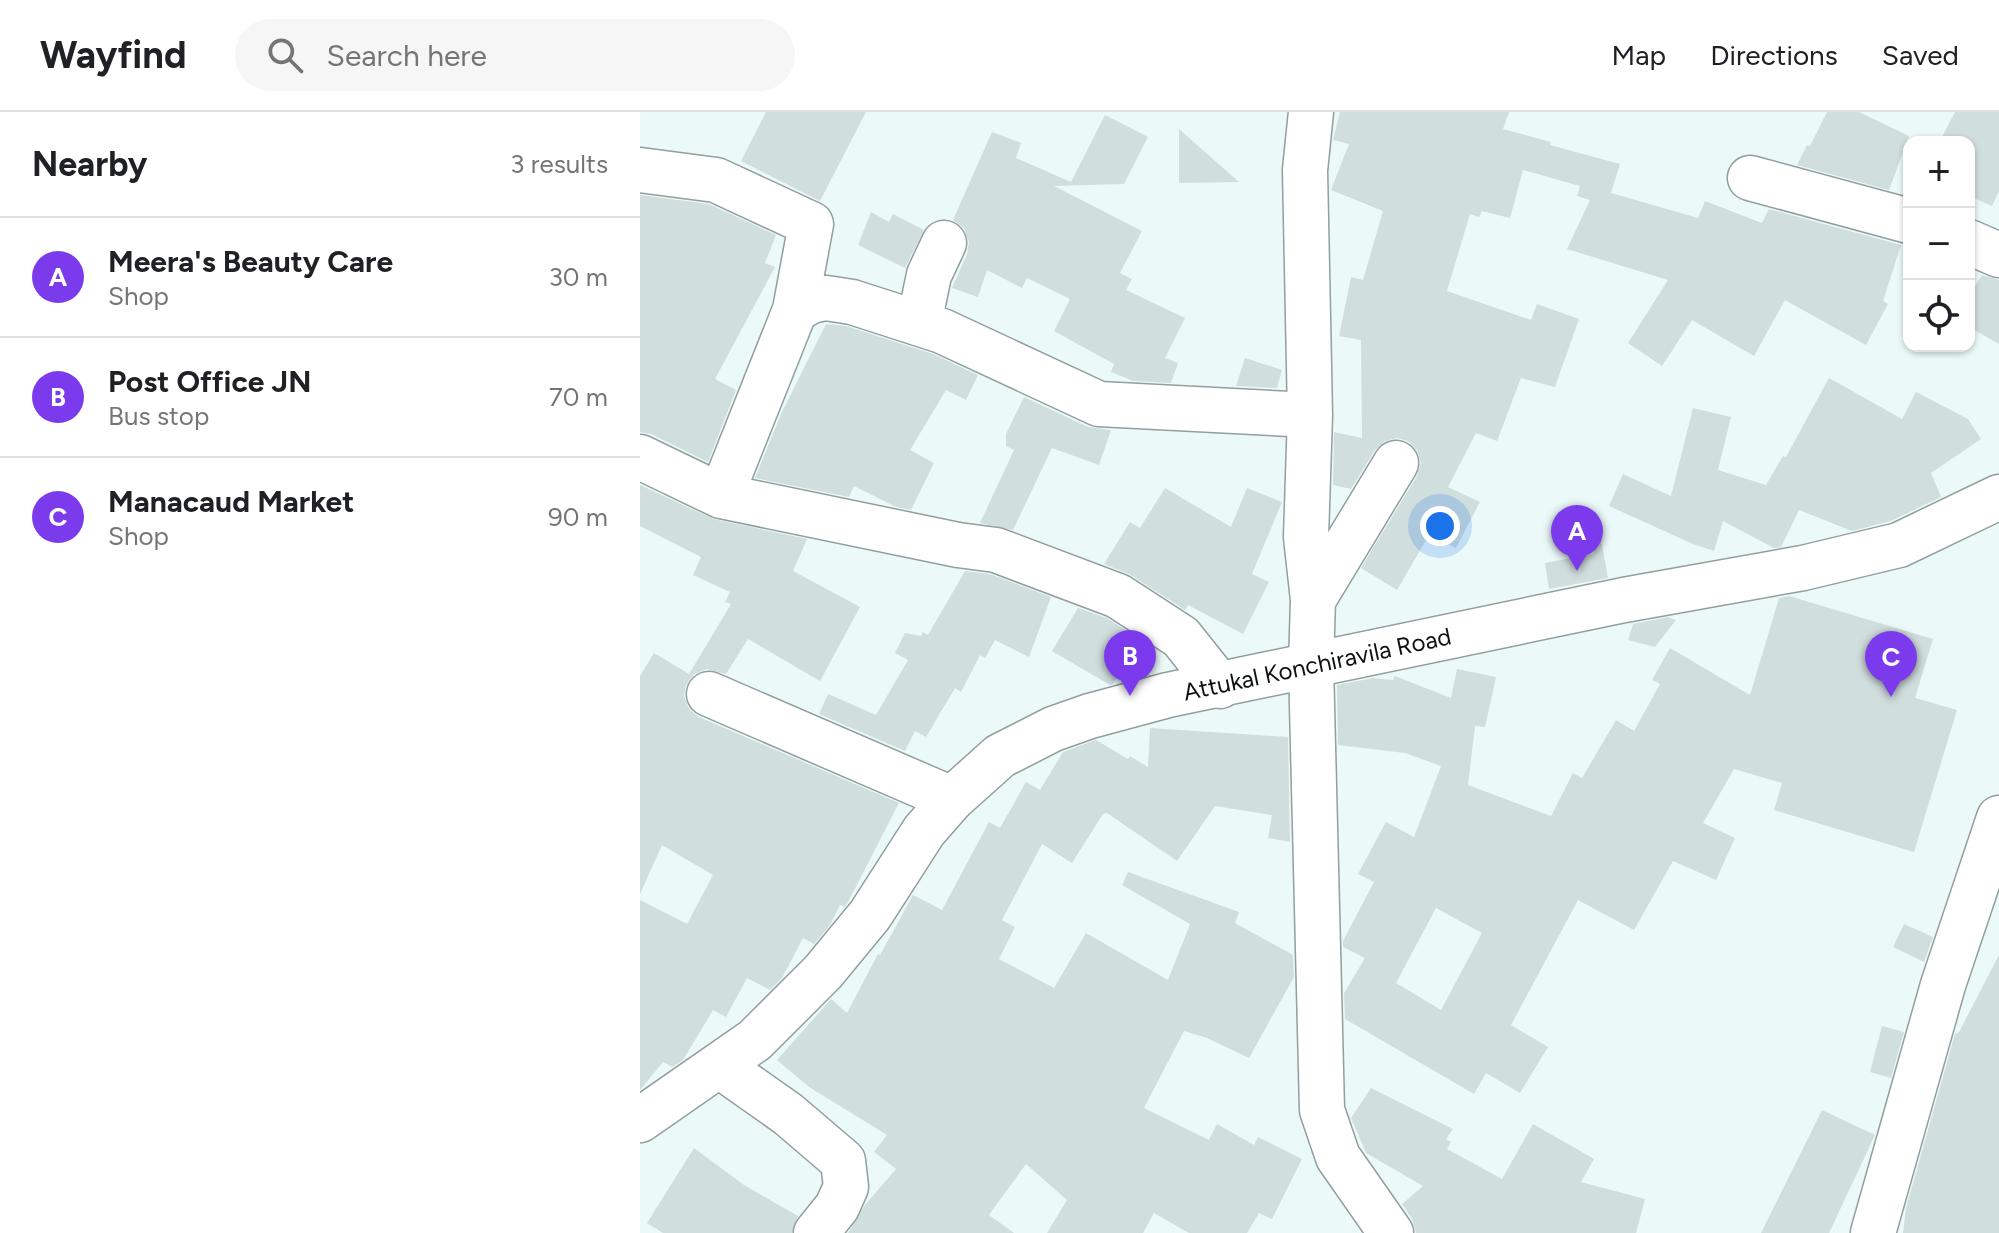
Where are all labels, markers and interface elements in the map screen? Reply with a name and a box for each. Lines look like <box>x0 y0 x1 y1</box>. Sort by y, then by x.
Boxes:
search box <box>235 19 795 91</box>
text: Wayfind <box>40 32 187 78</box>
icon: search <box>263 33 307 77</box>
text: Search here <box>327 37 487 74</box>
text: Map <box>1612 38 1666 72</box>
text: Directions <box>1710 38 1838 72</box>
text: Saved <box>1882 38 1959 72</box>
map controls <box>1903 136 1975 352</box>
button: + <box>1903 136 1975 208</box>
text: Nearby <box>32 144 147 185</box>
text: 3 results <box>510 148 608 180</box>
button: − <box>1903 208 1975 280</box>
text: Meera's Beauty Care <box>108 243 393 280</box>
text: A <box>49 261 67 293</box>
text: 30 m <box>549 261 608 293</box>
text: Shop <box>108 280 169 312</box>
button: locate <box>1903 280 1975 352</box>
text: Post Office JN <box>108 363 311 400</box>
text: B <box>50 381 66 413</box>
text: 70 m <box>549 381 608 413</box>
text: Bus stop <box>108 400 209 432</box>
text: Manacaud Market <box>108 483 354 520</box>
text: C <box>49 501 67 533</box>
text: 90 m <box>548 501 608 533</box>
pin: A <box>1551 505 1603 571</box>
your location <box>1420 506 1460 546</box>
text: Shop <box>108 520 169 552</box>
street label: Attukal Konchiravila Road <box>1180 621 1454 707</box>
pin: B <box>1104 630 1156 696</box>
pin: C <box>1865 631 1917 697</box>

